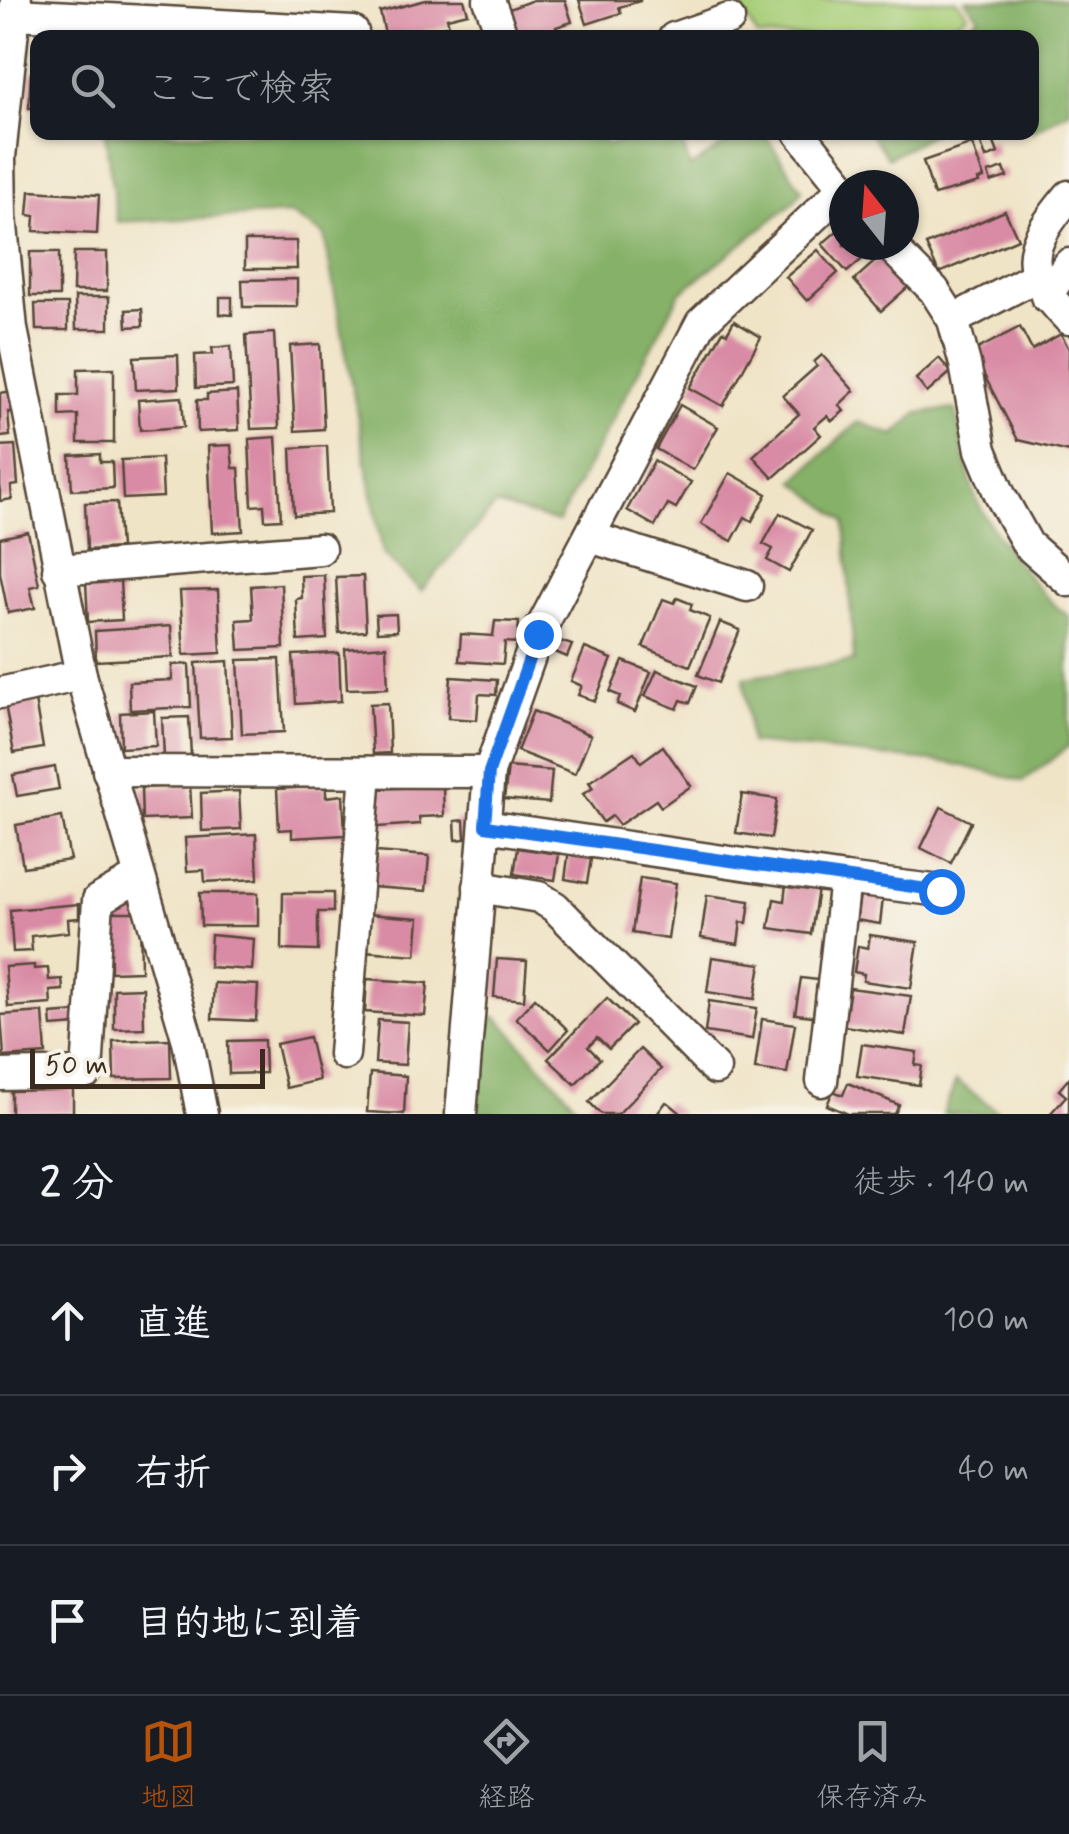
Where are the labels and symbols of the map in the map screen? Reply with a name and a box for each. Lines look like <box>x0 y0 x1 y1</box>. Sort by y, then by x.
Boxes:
north arrow <box>829 170 919 260</box>
route end <box>516 612 562 658</box>
route start <box>919 869 965 915</box>
scale bar <box>30 1044 265 1088</box>

